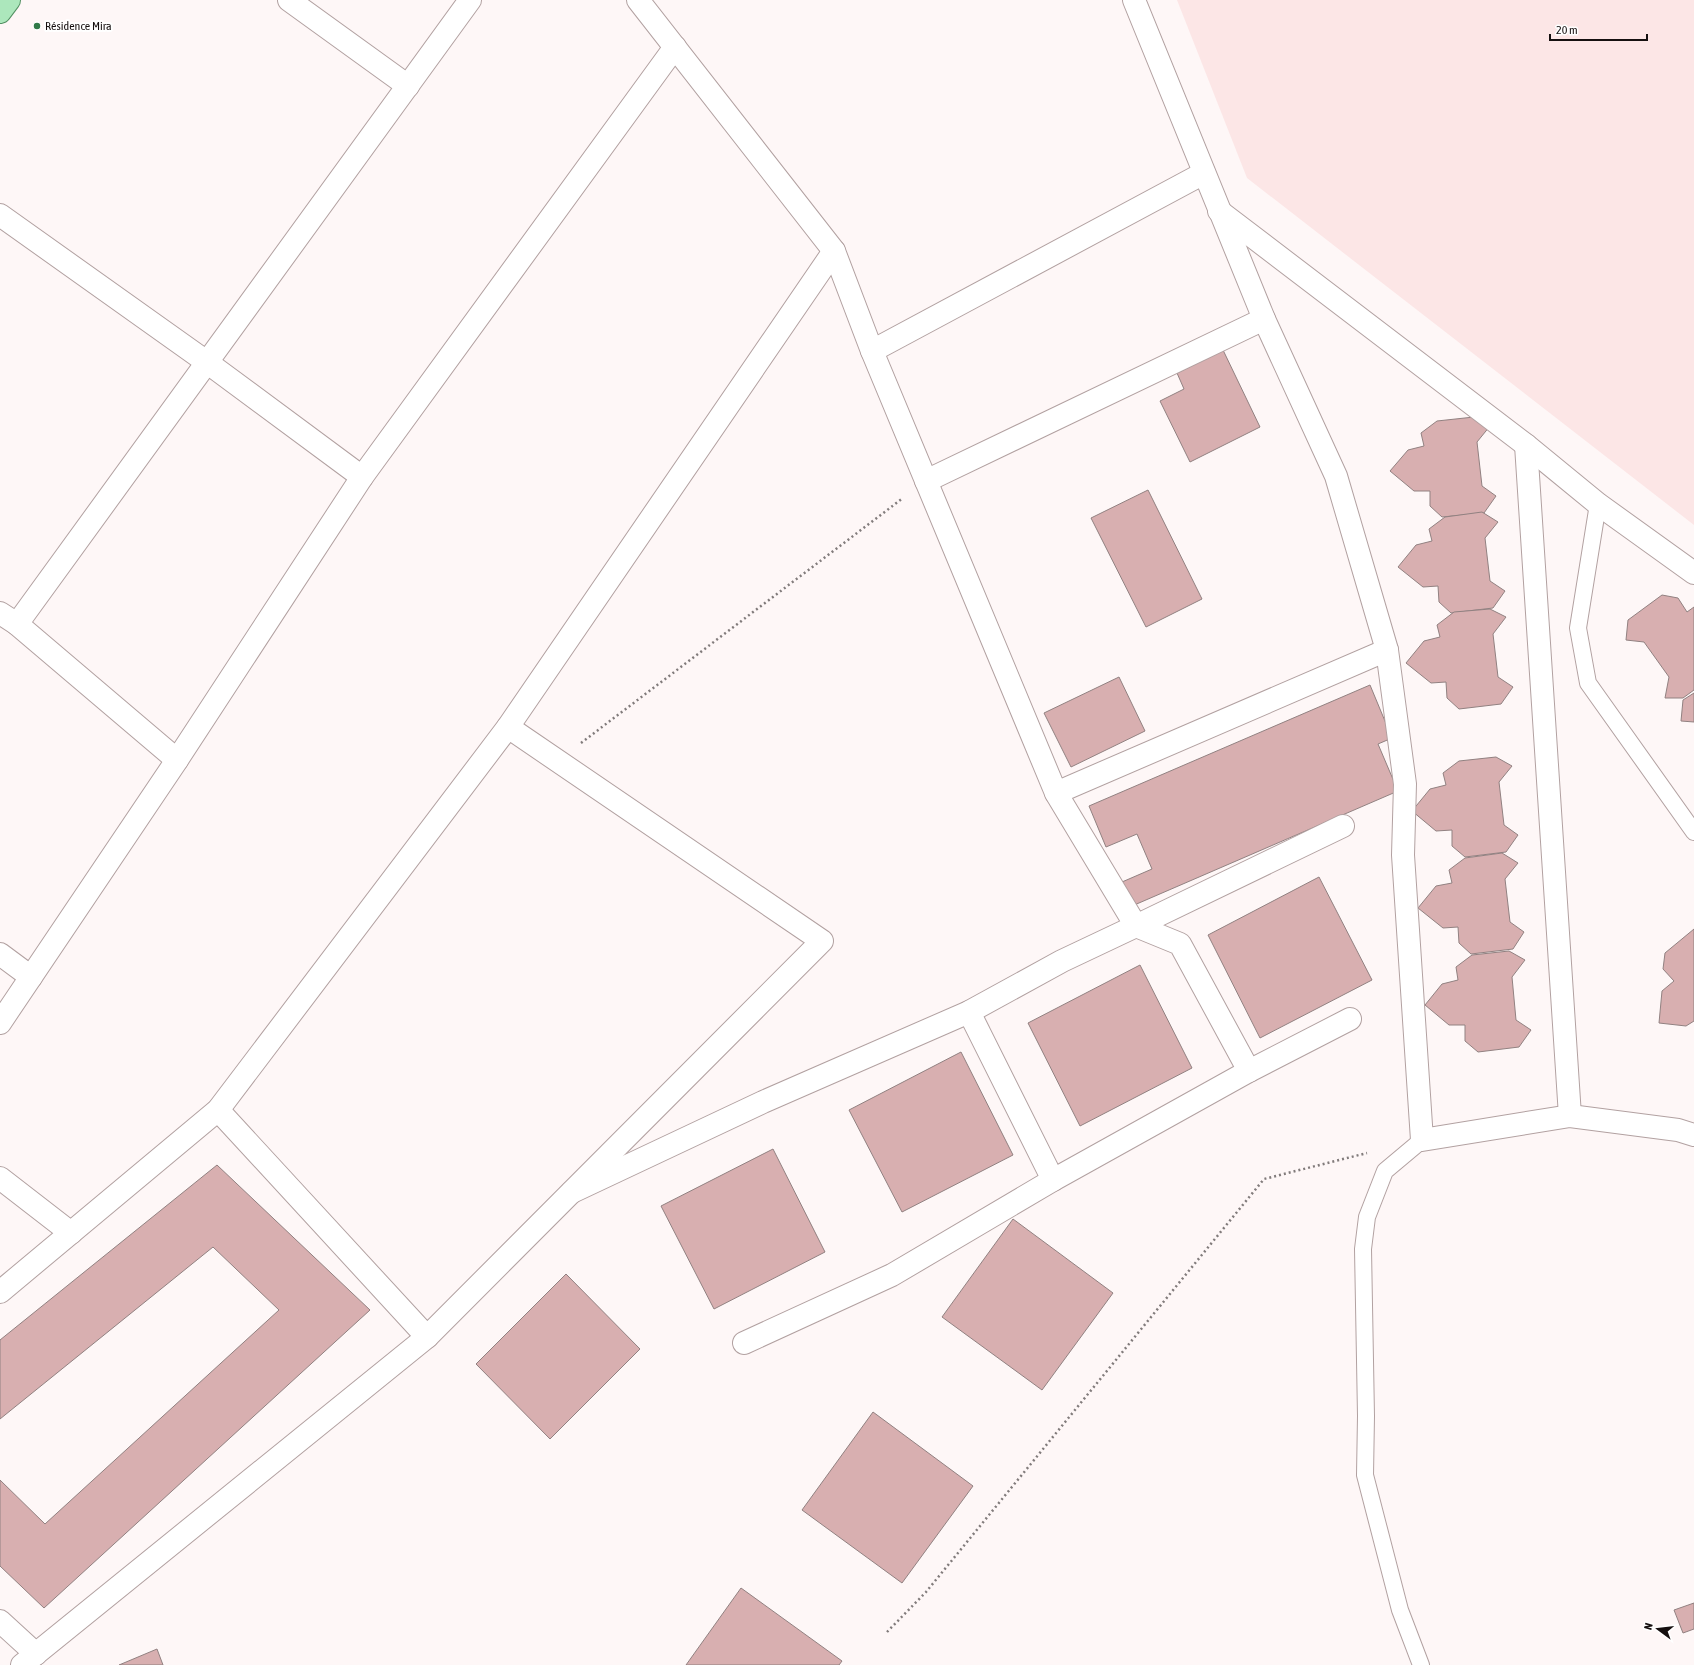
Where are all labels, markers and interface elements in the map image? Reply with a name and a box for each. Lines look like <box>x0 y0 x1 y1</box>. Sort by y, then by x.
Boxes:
scale bar <box>1550 16 1647 42</box>
place label: Résidence Mira <box>45 19 112 33</box>
marker: Résidence Mira <box>32 21 42 31</box>
text: 20 m <box>1556 23 1578 37</box>
north arrow <box>1638 1609 1678 1649</box>
text: N <box>1642 1622 1655 1631</box>

